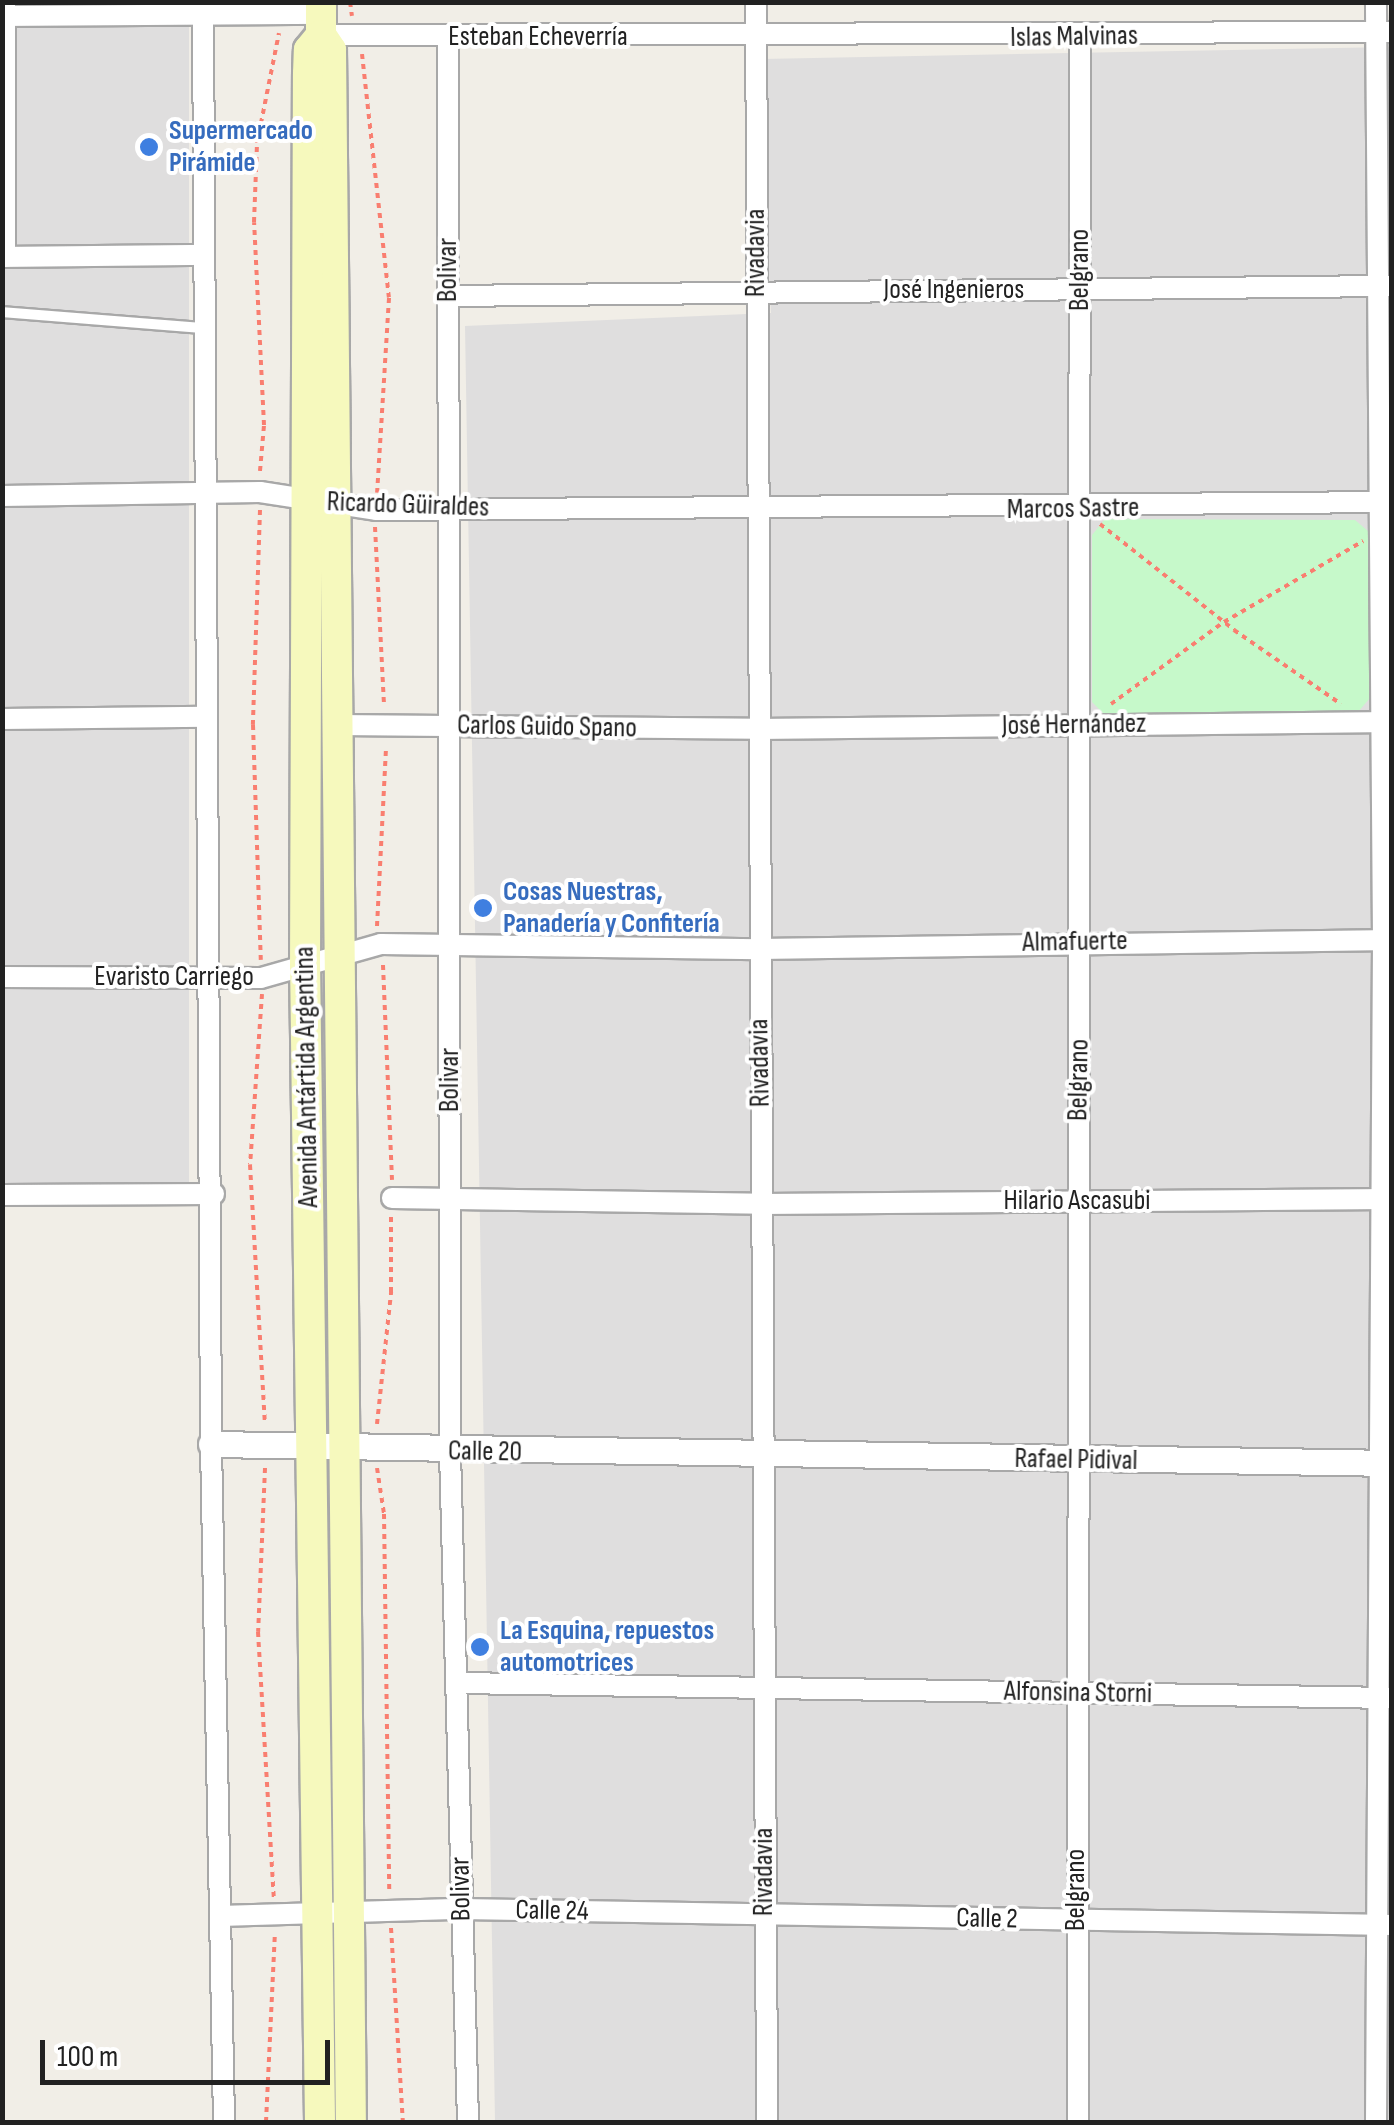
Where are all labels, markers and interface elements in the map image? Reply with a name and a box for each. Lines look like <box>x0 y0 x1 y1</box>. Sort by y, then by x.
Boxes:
street label: Islas Malvinas <box>1010 19 1138 55</box>
street label: Esteban Echeverría <box>448 20 628 54</box>
place label: Supermercado Pirámide <box>169 114 313 180</box>
marker: Supermercado Pirámide <box>138 136 160 158</box>
street label: Rivadavia <box>739 209 773 297</box>
street label: Belgrano <box>1063 229 1097 311</box>
street label: Bolivar <box>431 238 465 302</box>
street label: José Ingenieros <box>884 273 1024 307</box>
street label: Ricardo Güiraldes <box>326 485 490 525</box>
street label: Marcos Sastre <box>1007 491 1139 527</box>
street label: José Hernández <box>1002 707 1146 743</box>
street label: Carlos Guido Spano <box>457 709 637 745</box>
place label: Cosas Nuestras, Panadería y Confitería <box>503 875 720 941</box>
marker: Cosas Nuestras, Panadería y Confitería <box>472 897 494 919</box>
street label: Almafuerte <box>1022 924 1128 960</box>
street label: Avenida Antártida Argentina <box>288 946 326 1208</box>
street label: Evaristo Carriego <box>94 960 254 994</box>
street label: Rivadavia <box>742 1019 778 1107</box>
street label: Belgrano <box>1061 1039 1097 1121</box>
street label: Bolivar <box>433 1048 467 1112</box>
street label: Hilario Ascasubi <box>1003 1184 1151 1218</box>
street label: Calle 20 <box>448 1435 522 1469</box>
street label: Rafael Pidival <box>1014 1442 1138 1478</box>
place label: La Esquina, repuestos automotrices <box>500 1614 714 1680</box>
marker: La Esquina, repuestos automotrices <box>469 1636 491 1658</box>
street label: Alfonsina Storni <box>1004 1675 1152 1711</box>
street label: Rivadavia <box>747 1828 781 1916</box>
street label: Belgrano <box>1059 1849 1093 1931</box>
street label: Bolivar <box>444 1857 478 1921</box>
street label: Calle 24 <box>515 1894 589 1928</box>
street label: Calle 2 <box>956 1902 1018 1936</box>
scale bar <box>45 2020 335 2082</box>
text: 100 m <box>57 2039 118 2075</box>

